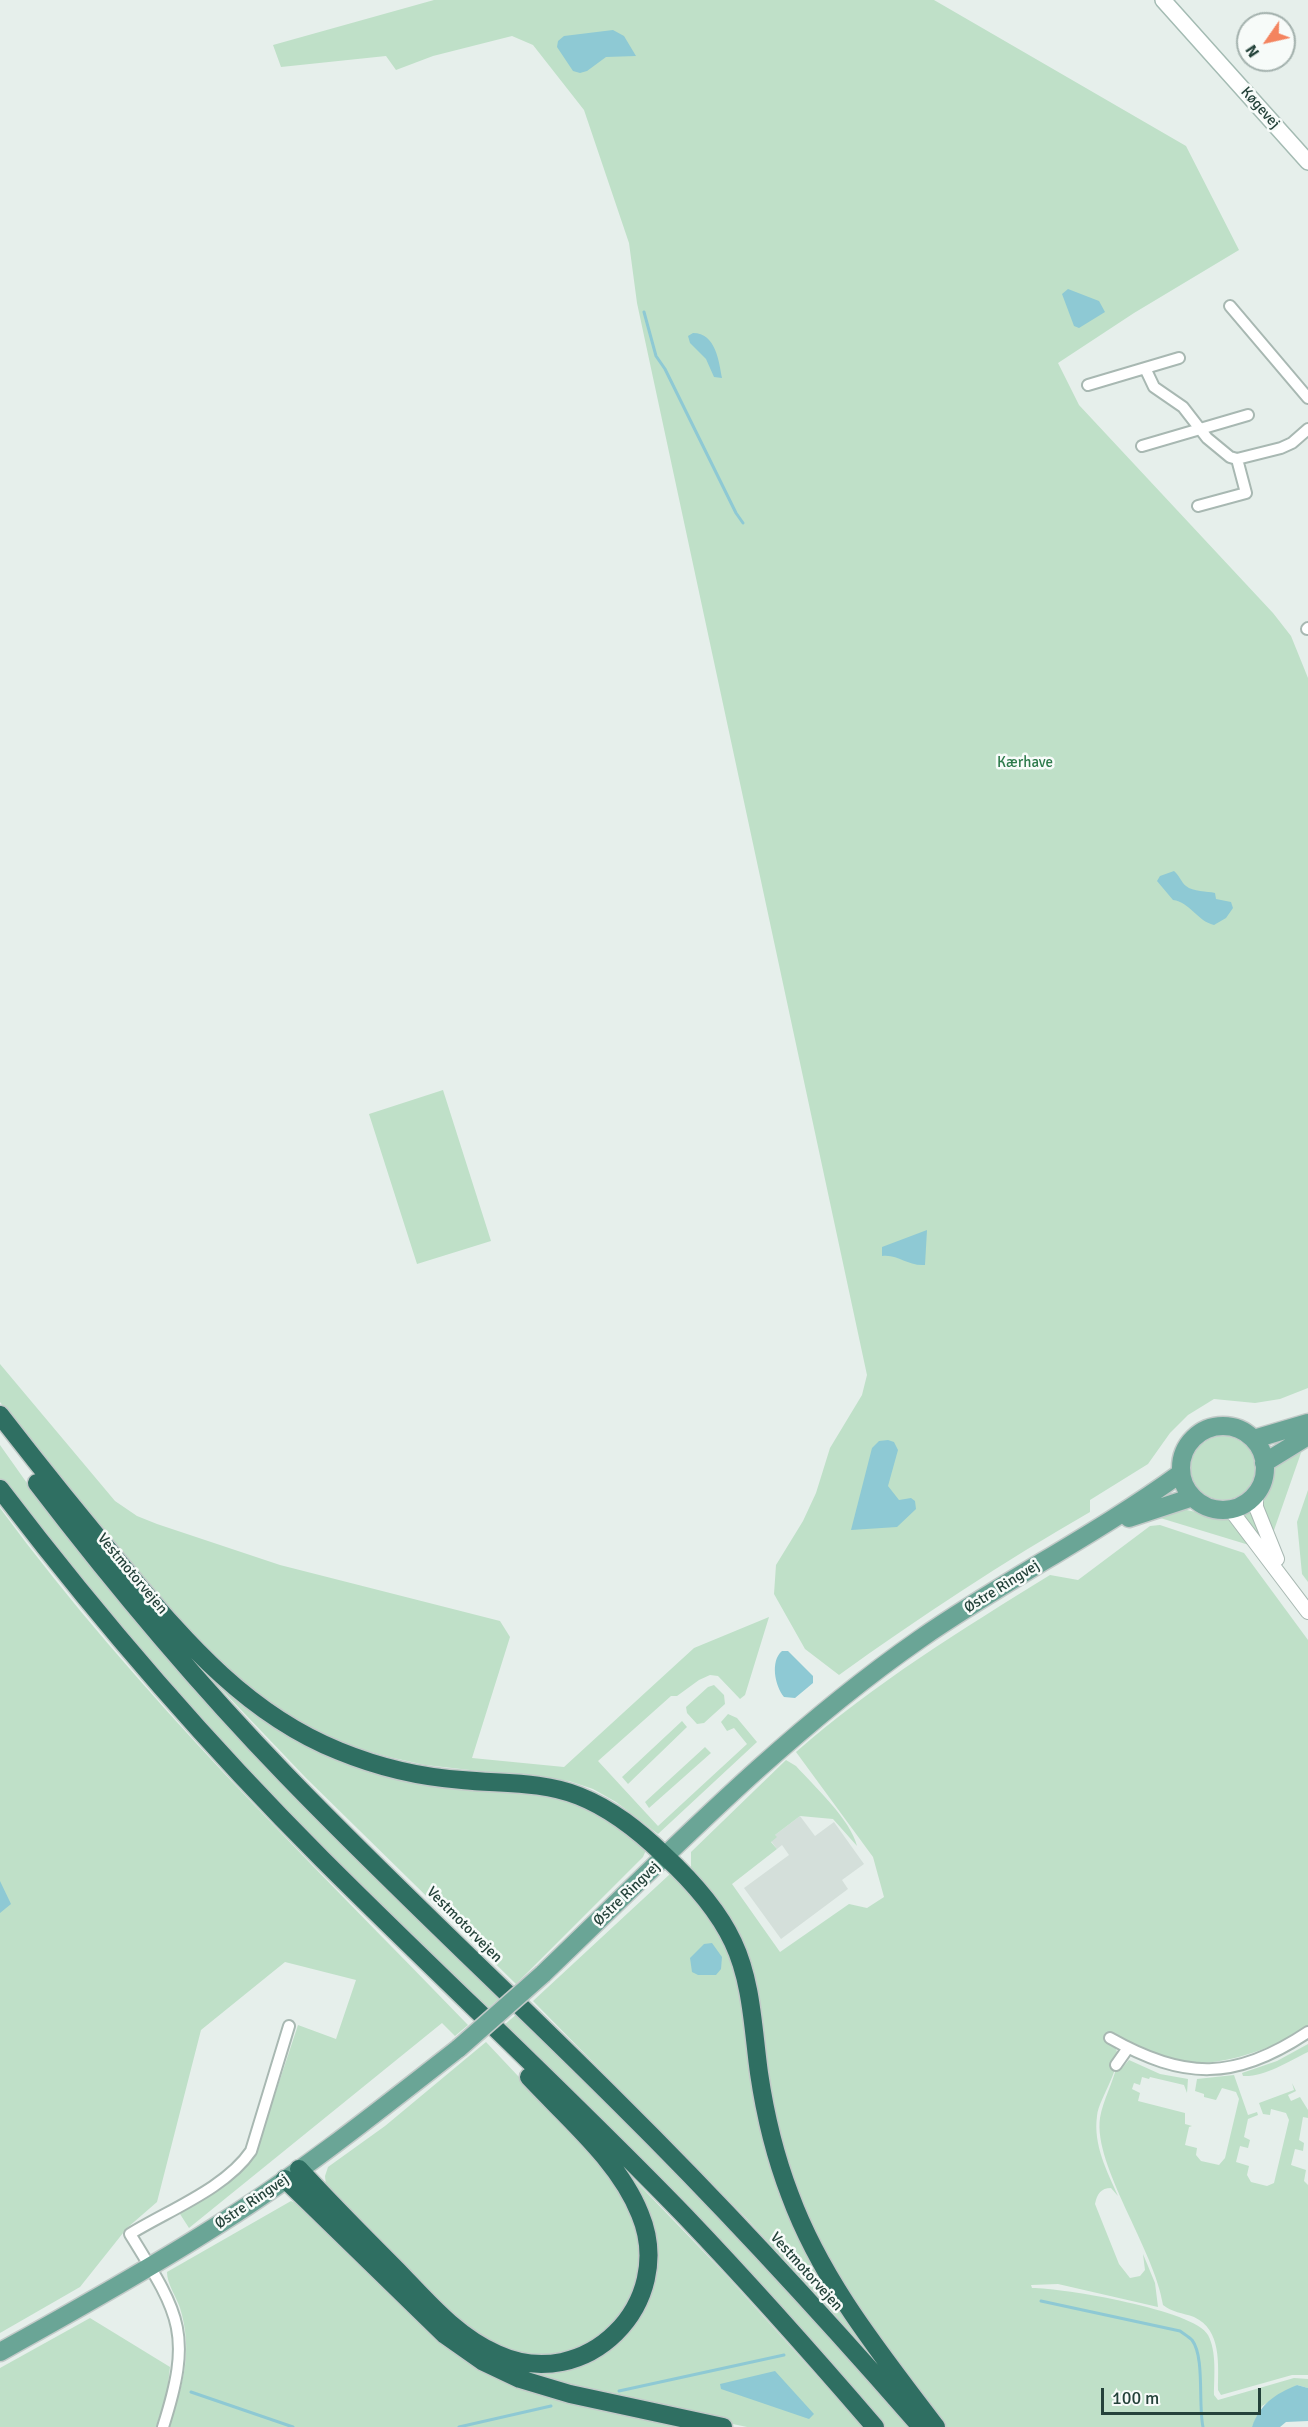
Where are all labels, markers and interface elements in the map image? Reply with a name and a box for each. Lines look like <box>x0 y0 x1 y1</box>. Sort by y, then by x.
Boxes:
north arrow <box>1236 12 1296 72</box>
text: N <box>1241 41 1264 61</box>
street label: Køgevej <box>1237 83 1283 133</box>
park label: Kærhave <box>997 754 1053 772</box>
street label: Vestmotorvejen <box>93 1530 171 1618</box>
street label: Østre Ringvej <box>961 1557 1043 1617</box>
street label: Østre Ringvej <box>590 1858 664 1930</box>
street label: Vestmotorvejen <box>422 1883 506 1967</box>
street label: Østre Ringvej <box>212 2171 292 2233</box>
street label: Vestmotorvejen <box>766 2229 846 2315</box>
scale bar <box>1104 2376 1264 2414</box>
text: 100 m <box>1112 2387 1159 2409</box>

